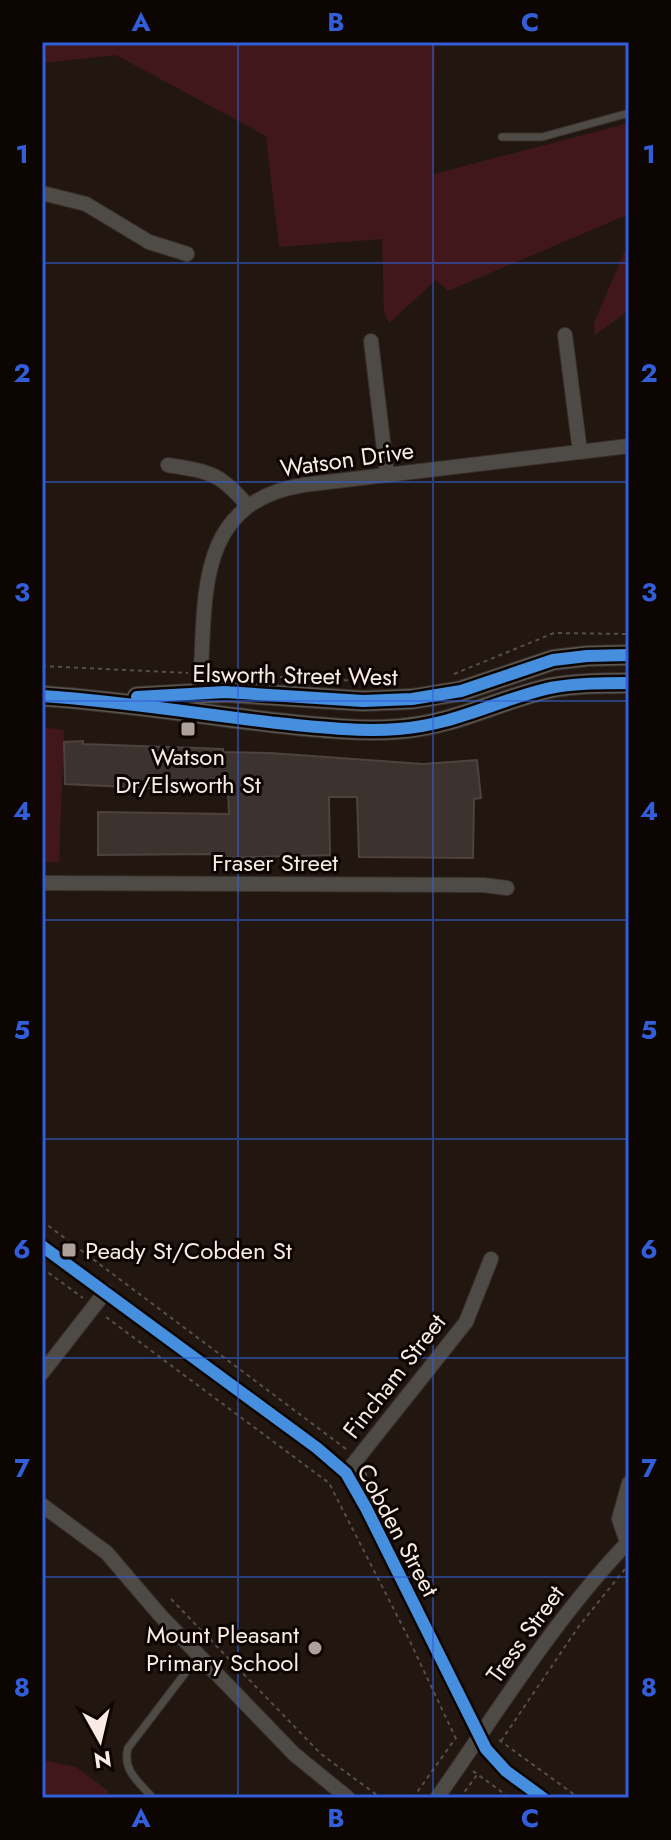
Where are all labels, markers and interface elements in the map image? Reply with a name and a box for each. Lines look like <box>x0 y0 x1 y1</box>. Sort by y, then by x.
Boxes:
text: A <box>130 3 151 41</box>
text: B <box>327 3 345 41</box>
text: C <box>521 3 539 41</box>
text: 1 <box>15 135 29 173</box>
text: 1 <box>642 135 656 173</box>
text: 2 <box>13 354 31 392</box>
text: 2 <box>640 354 658 392</box>
street label: Watson Drive <box>278 432 416 486</box>
text: 3 <box>14 573 30 611</box>
text: 3 <box>641 573 657 611</box>
street label: Elsworth Street West <box>192 656 398 694</box>
marker: Watson Dr/Elsworth St <box>179 720 197 738</box>
place label: Watson Dr/Elsworth St <box>115 739 261 802</box>
text: 4 <box>13 792 31 830</box>
text: 4 <box>640 792 658 830</box>
street label: Fraser Street <box>212 845 338 880</box>
text: 5 <box>14 1011 30 1049</box>
text: 5 <box>641 1011 657 1049</box>
text: 6 <box>13 1230 31 1268</box>
text: 6 <box>640 1230 658 1268</box>
place label: Peady St/Cobden St <box>85 1233 292 1268</box>
marker: Peady St/Cobden St <box>60 1241 78 1259</box>
street label: Fincham Street <box>334 1306 454 1446</box>
text: 7 <box>14 1449 30 1487</box>
text: 7 <box>641 1449 657 1487</box>
street label: Cobden Street <box>348 1457 448 1603</box>
street label: Tress Street <box>478 1578 573 1690</box>
place label: Mount Pleasant Primary School <box>146 1617 299 1680</box>
marker: Mount Pleasant Primary School <box>306 1639 324 1657</box>
text: 8 <box>14 1668 30 1706</box>
text: 8 <box>641 1668 657 1706</box>
north arrow <box>60 1700 140 1780</box>
text: N <box>92 1743 114 1777</box>
text: A <box>130 1799 151 1837</box>
text: B <box>327 1799 345 1837</box>
text: C <box>521 1799 539 1837</box>

